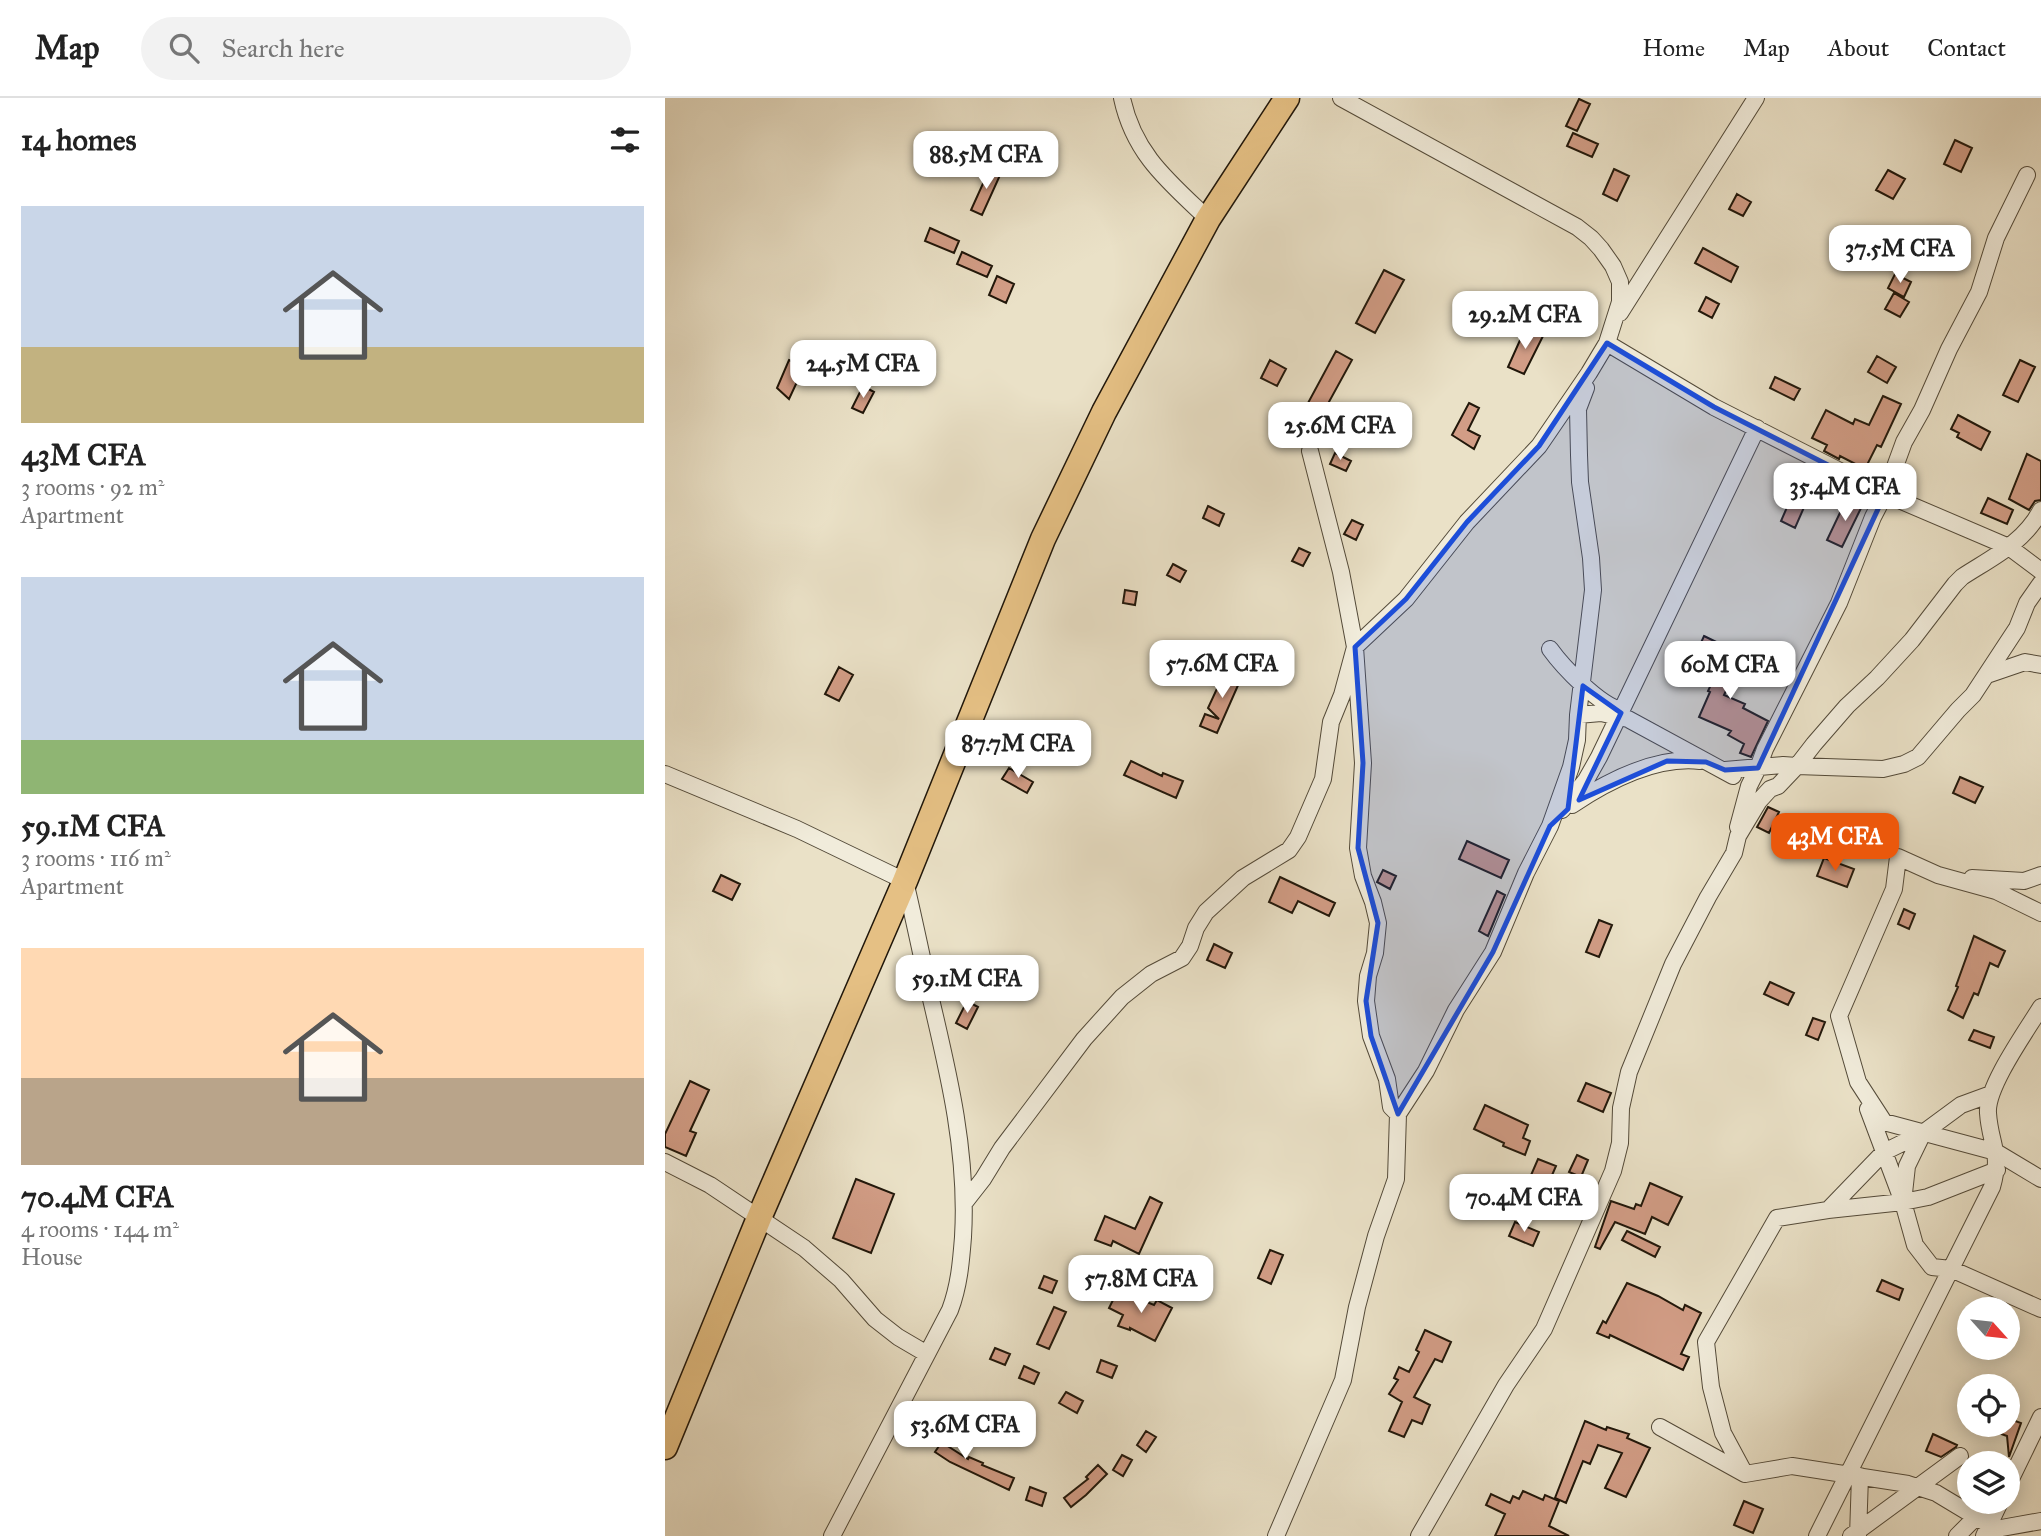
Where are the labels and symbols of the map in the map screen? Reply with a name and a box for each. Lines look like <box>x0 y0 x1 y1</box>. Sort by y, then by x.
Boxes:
pin: 88.5M CFA <box>906 132 1066 191</box>
pin: 37.5M CFA <box>1820 226 1980 285</box>
pin: 29.2M CFA <box>1445 292 1605 351</box>
pin: 24.5M CFA <box>783 341 943 400</box>
pin: 25.6M CFA <box>1260 402 1420 462</box>
pin: 35.4M CFA <box>1765 464 1925 523</box>
pin: 57.6M CFA <box>1142 640 1302 700</box>
pin: 60M CFA <box>1665 642 1795 701</box>
pin: 87.7M CFA <box>938 720 1098 780</box>
pin: 43M CFA <box>1770 814 1900 873</box>
pin: 59.1M CFA <box>887 956 1047 1015</box>
pin: 70.4M CFA <box>1444 1174 1604 1234</box>
pin: 57.8M CFA <box>1061 1256 1221 1315</box>
north arrow <box>1957 1297 2019 1360</box>
pin: 53.6M CFA <box>885 1402 1045 1461</box>

